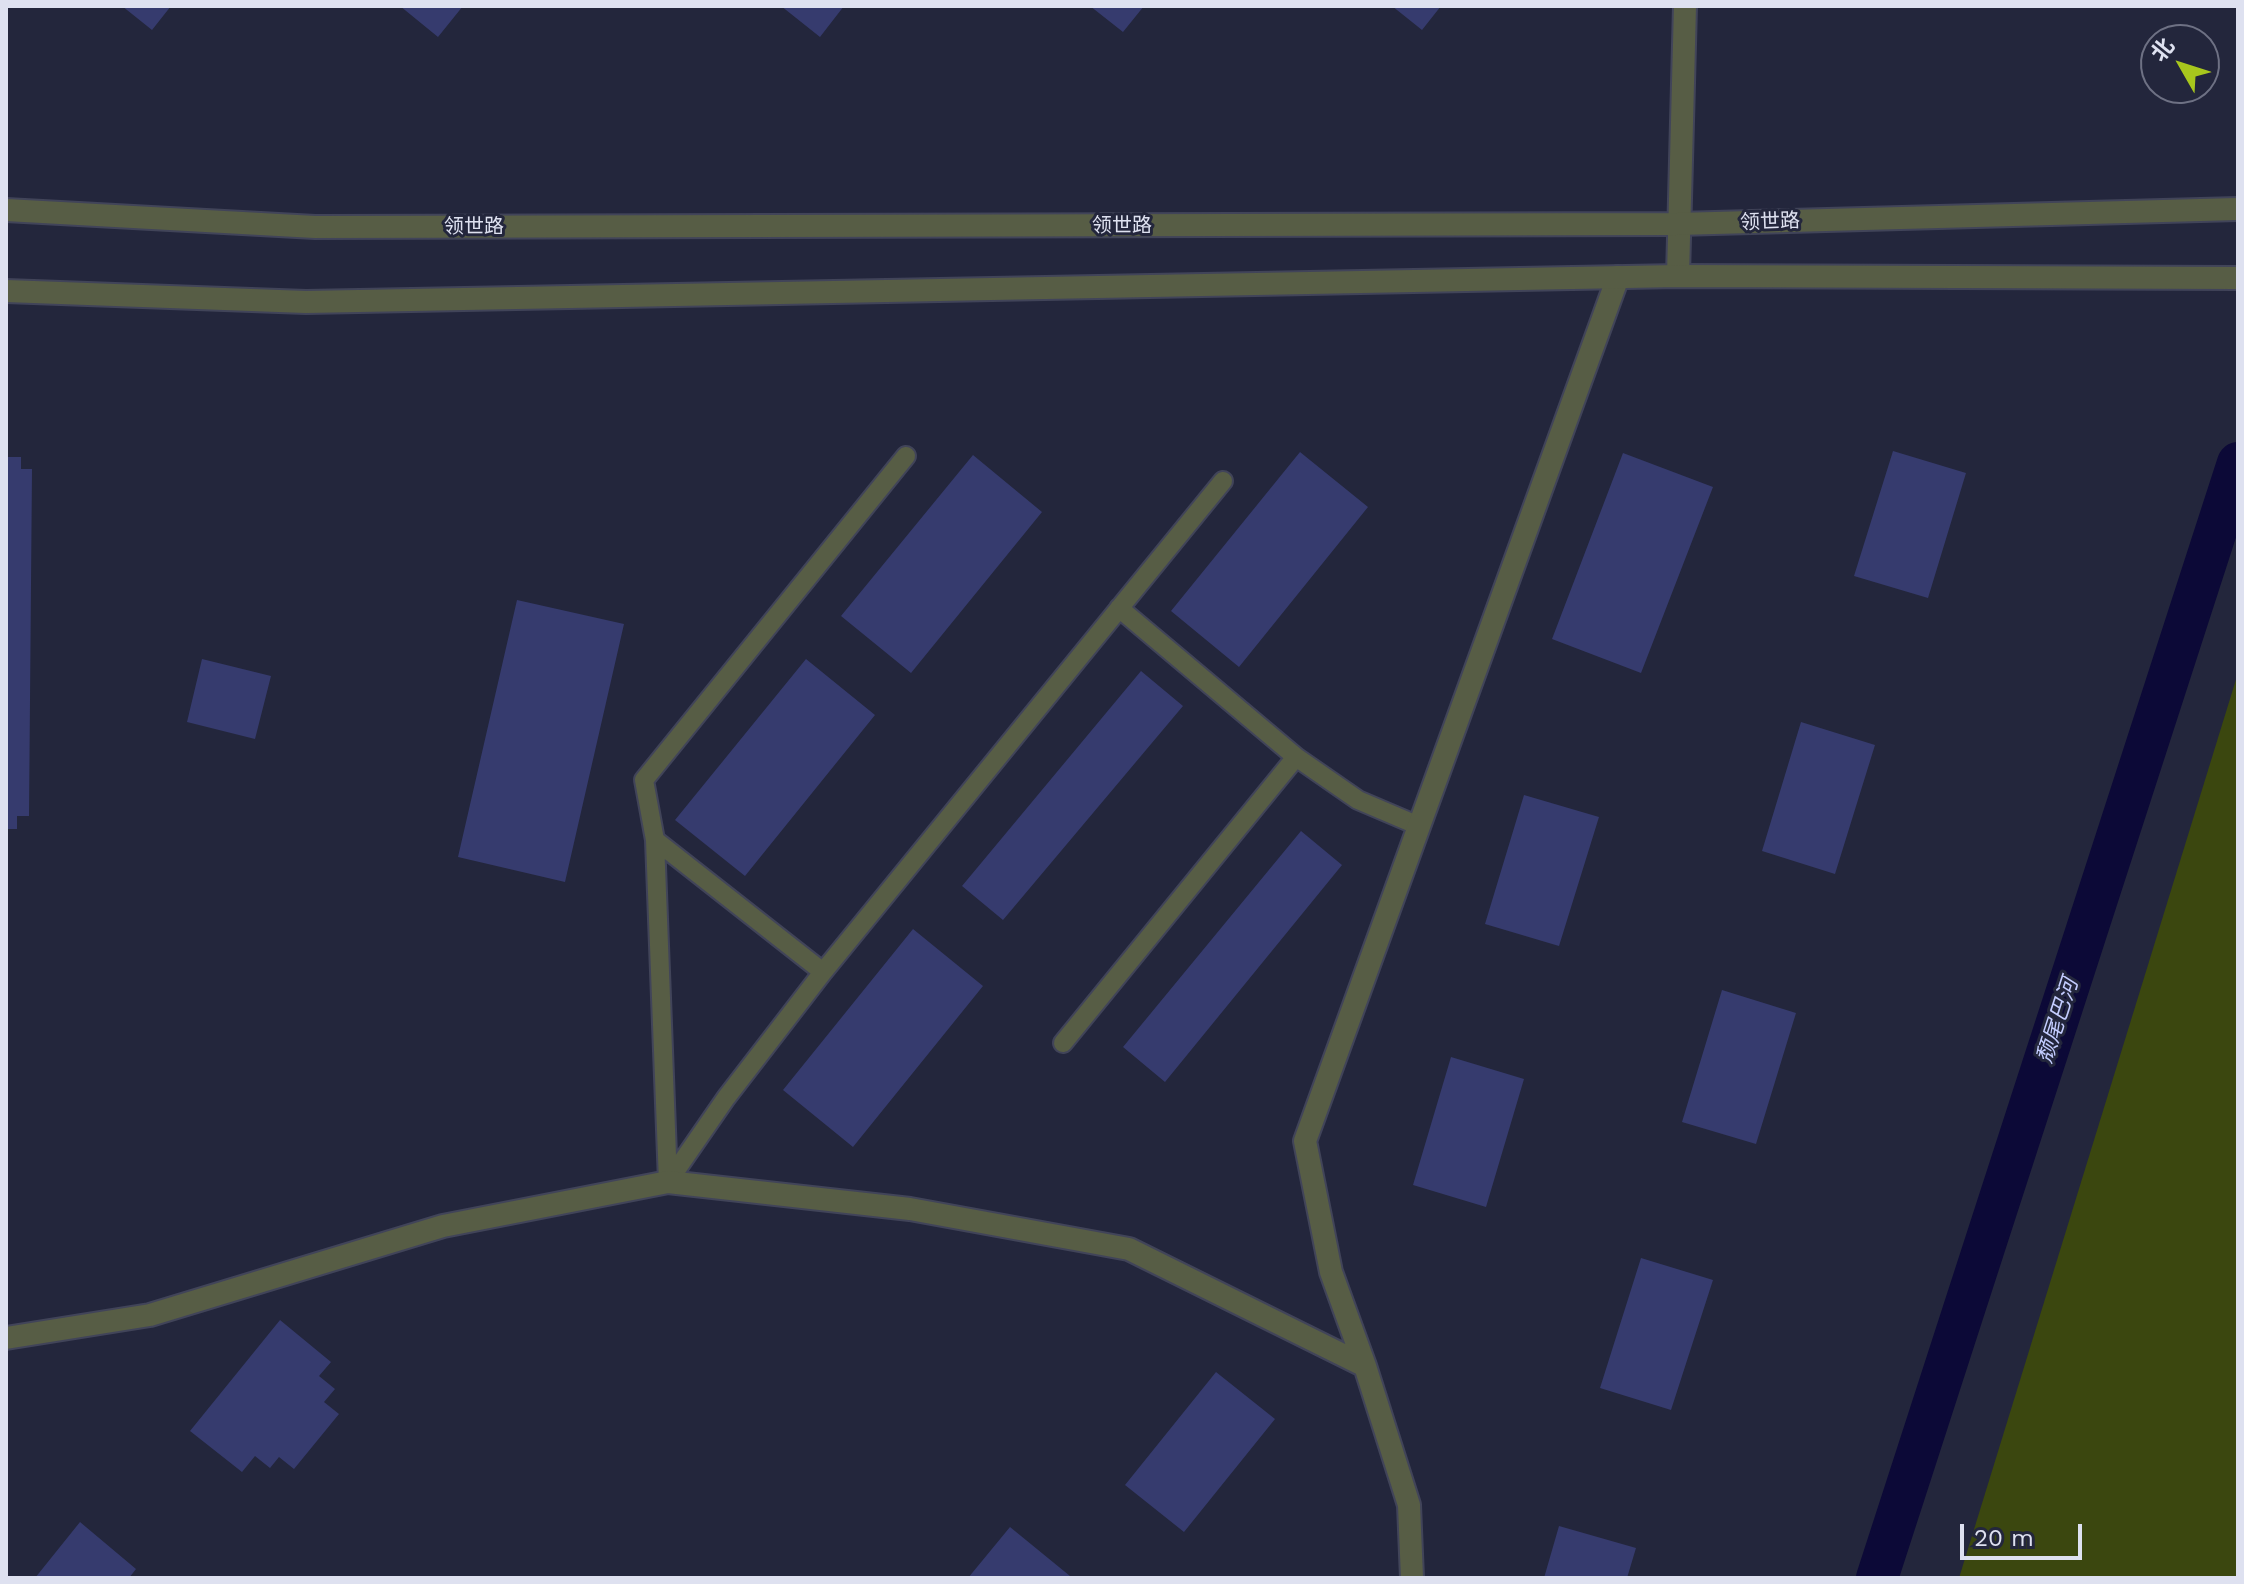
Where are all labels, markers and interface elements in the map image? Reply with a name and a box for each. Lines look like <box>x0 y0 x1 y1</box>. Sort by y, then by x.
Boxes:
north arrow <box>2140 24 2220 104</box>
text: 北 <box>2146 33 2179 66</box>
street label: 领世路 <box>1740 209 1800 235</box>
street label: 领世路 <box>1092 214 1152 238</box>
street label: 领世路 <box>444 215 504 239</box>
water label: 颓尾巴河 <box>2032 975 2084 1067</box>
scale bar <box>1964 1508 2086 1558</box>
text: 20 m <box>1974 1524 2034 1552</box>

